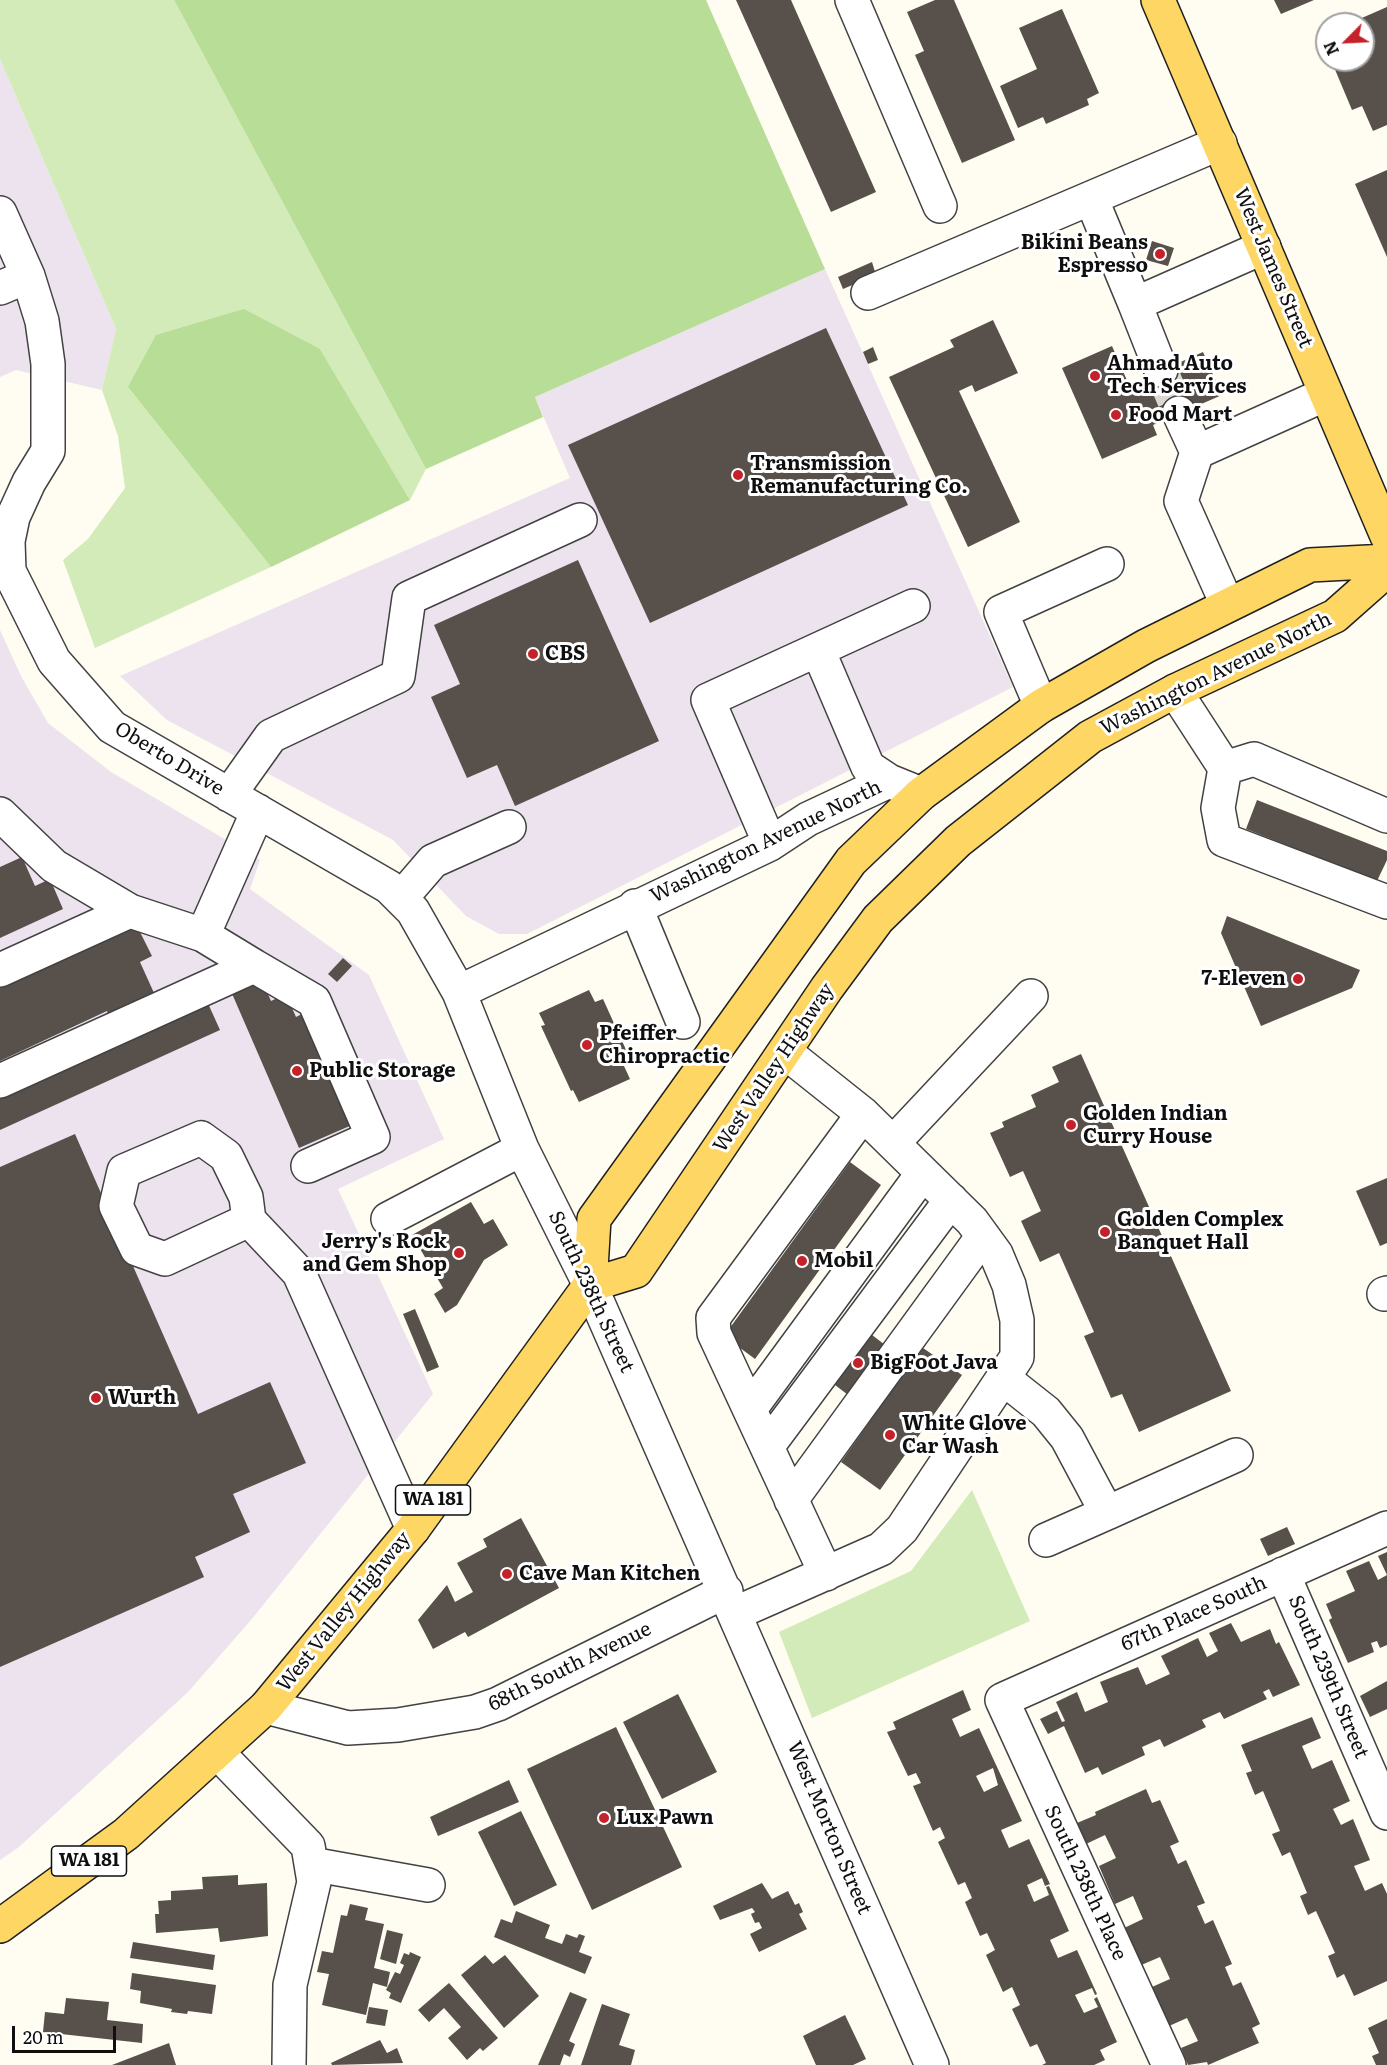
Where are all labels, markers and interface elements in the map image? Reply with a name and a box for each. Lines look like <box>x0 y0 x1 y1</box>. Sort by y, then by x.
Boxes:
north arrow <box>1315 12 1375 72</box>
text: N <box>1317 37 1344 60</box>
street label: West James Street <box>1228 184 1318 352</box>
place label: Bikini Beans Espresso <box>1021 231 1148 278</box>
marker: Bikini Beans Espresso <box>1153 247 1167 261</box>
place label: Ahmad Auto Tech Services <box>1107 352 1247 399</box>
marker: Ahmad Auto Tech Services <box>1088 369 1102 383</box>
place label: Food Mart <box>1128 403 1232 427</box>
marker: Food Mart <box>1109 408 1123 422</box>
place label: Transmission Remanufacturing Co. <box>750 452 968 499</box>
marker: Transmission Remanufacturing Co. <box>731 468 745 482</box>
street label: Washington Avenue North <box>1096 607 1336 741</box>
place label: CBS <box>545 642 585 666</box>
marker: CBS <box>526 647 540 661</box>
street label: Oberto Drive <box>110 717 228 801</box>
street label: Washington Avenue North <box>646 775 886 909</box>
place label: 7-Eleven <box>1201 967 1286 991</box>
marker: 7-Eleven <box>1291 972 1305 986</box>
street label: West Valley Highway <box>708 979 840 1157</box>
place label: Pfeiffer Chiropractic <box>599 1022 730 1069</box>
marker: Pfeiffer Chiropractic <box>580 1038 594 1052</box>
place label: Public Storage <box>309 1059 456 1083</box>
marker: Public Storage <box>290 1064 304 1078</box>
place label: Golden Indian Curry House <box>1083 1102 1228 1149</box>
marker: Golden Indian Curry House <box>1064 1118 1078 1132</box>
street label: South 238th Street <box>543 1207 639 1377</box>
place label: Golden Complex Banquet Hall <box>1117 1208 1283 1255</box>
marker: Golden Complex Banquet Hall <box>1098 1225 1112 1239</box>
place label: Jerry's Rock and Gem Shop <box>303 1230 447 1277</box>
marker: Jerry's Rock and Gem Shop <box>452 1246 466 1260</box>
place label: Mobil <box>814 1249 873 1273</box>
marker: Mobil <box>795 1254 809 1268</box>
place label: BigFoot Java <box>870 1351 998 1375</box>
marker: BigFoot Java <box>851 1356 865 1370</box>
place label: Wurth <box>108 1386 176 1410</box>
marker: Wurth <box>89 1391 103 1405</box>
place label: White Glove Car Wash <box>902 1412 1027 1459</box>
marker: White Glove Car Wash <box>883 1428 897 1442</box>
road number: WA 181 <box>396 1485 470 1515</box>
street label: West Valley Highway <box>272 1527 416 1697</box>
place label: Cave Man Kitchen <box>519 1562 700 1586</box>
marker: Cave Man Kitchen <box>500 1567 514 1581</box>
street label: 67th Place South <box>1117 1571 1271 1657</box>
street label: South 239th Street <box>1283 1592 1373 1762</box>
street label: 68th South Avenue <box>485 1617 655 1717</box>
street label: West Morton Street <box>782 1738 876 1918</box>
street label: South 238th Place <box>1039 1802 1131 1964</box>
place label: Lux Pawn <box>616 1806 714 1830</box>
marker: Lux Pawn <box>597 1811 611 1825</box>
road number: WA 181 <box>52 1846 127 1876</box>
scale bar <box>15 2014 118 2052</box>
text: 20 m <box>23 2023 64 2050</box>

